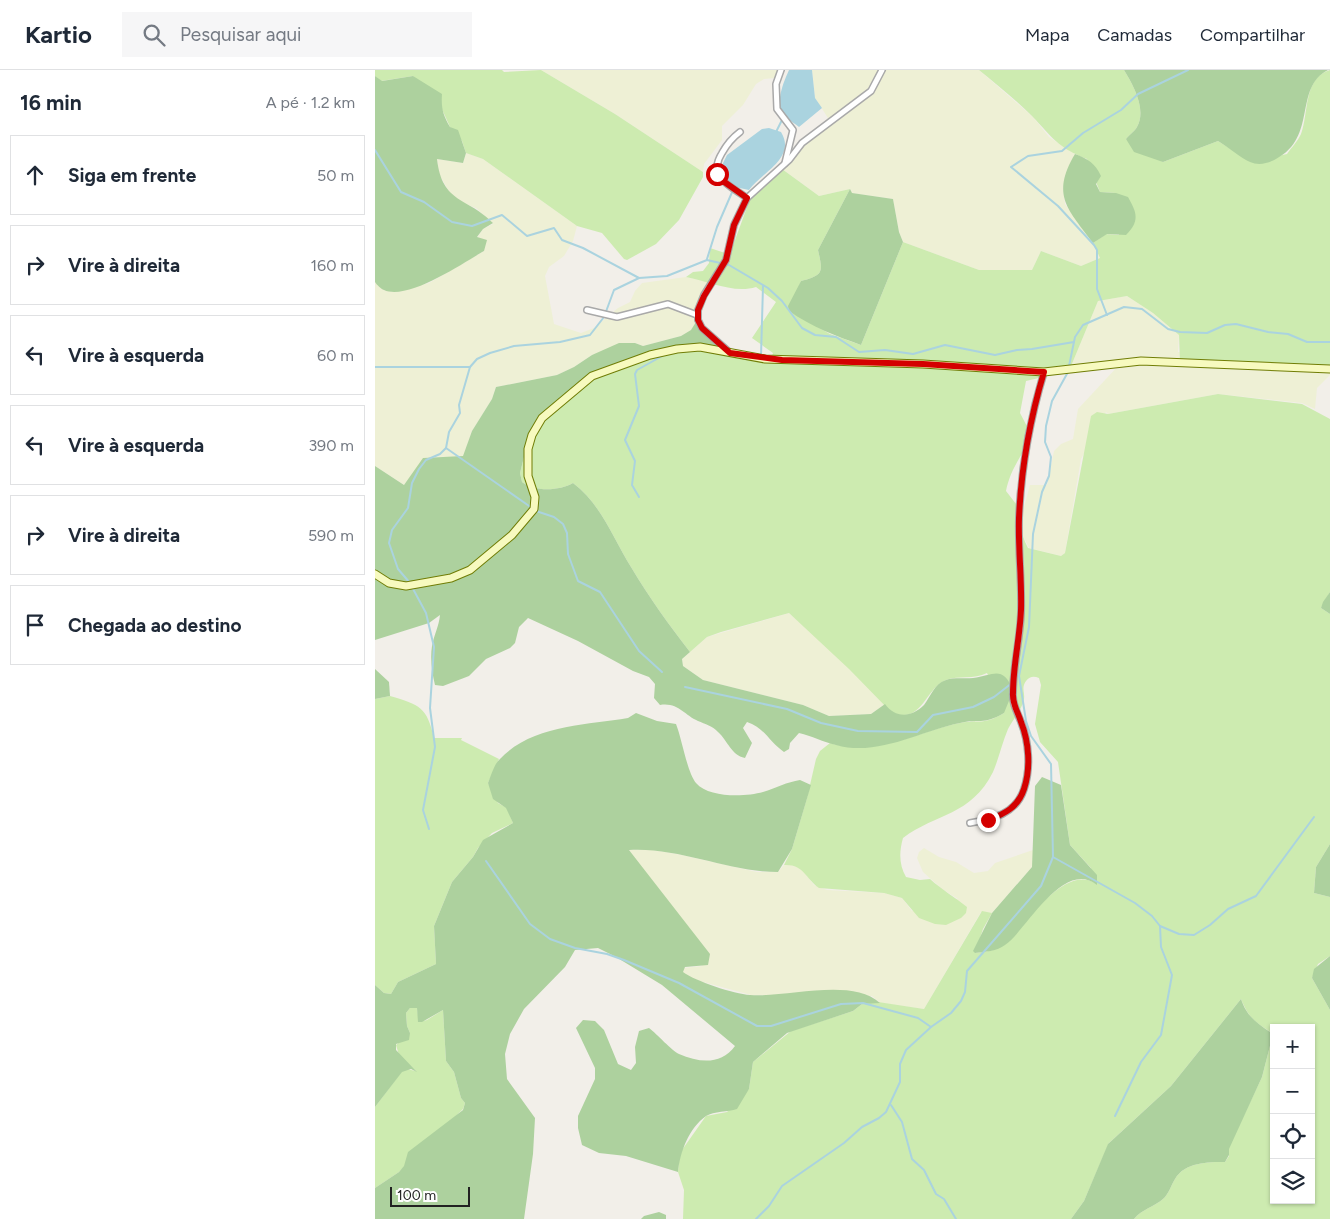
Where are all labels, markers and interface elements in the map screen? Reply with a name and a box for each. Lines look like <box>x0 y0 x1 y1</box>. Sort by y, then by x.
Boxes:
search box <box>122 12 472 57</box>
text: Kartio <box>25 20 92 49</box>
icon: search <box>140 21 168 49</box>
text: Pesquisar aqui <box>180 23 301 46</box>
text: Mapa <box>1025 24 1069 46</box>
text: Camadas <box>1097 24 1172 46</box>
text: Compartilhar <box>1200 24 1305 46</box>
text: 16 min <box>20 90 82 115</box>
text: A pé · 1.2 km <box>266 93 355 112</box>
icon: ahead <box>21 161 49 189</box>
route start <box>706 163 729 186</box>
text: Siga em frente <box>68 164 196 187</box>
text: 50 m <box>317 166 354 185</box>
icon: right <box>21 251 49 279</box>
text: Vire à direita <box>68 254 180 277</box>
text: 160 m <box>311 256 354 275</box>
icon: left <box>21 341 49 369</box>
text: Vire à esquerda <box>68 344 204 367</box>
text: 60 m <box>317 346 354 365</box>
icon: left <box>21 431 49 459</box>
text: Vire à esquerda <box>68 434 204 457</box>
text: 390 m <box>308 436 354 455</box>
icon: right <box>21 521 49 549</box>
text: Vire à direita <box>68 524 180 547</box>
text: 590 m <box>308 526 354 545</box>
icon: arrive <box>21 611 49 639</box>
text: Chegada ao destino <box>68 614 241 637</box>
route end <box>977 809 1000 832</box>
map controls <box>1270 1024 1315 1204</box>
button: + <box>1270 1024 1315 1069</box>
button: − <box>1270 1069 1315 1114</box>
button: locate <box>1270 1114 1315 1159</box>
button: layers <box>1270 1159 1315 1204</box>
scale bar <box>390 1184 470 1207</box>
text: 100 m <box>397 1187 436 1204</box>

